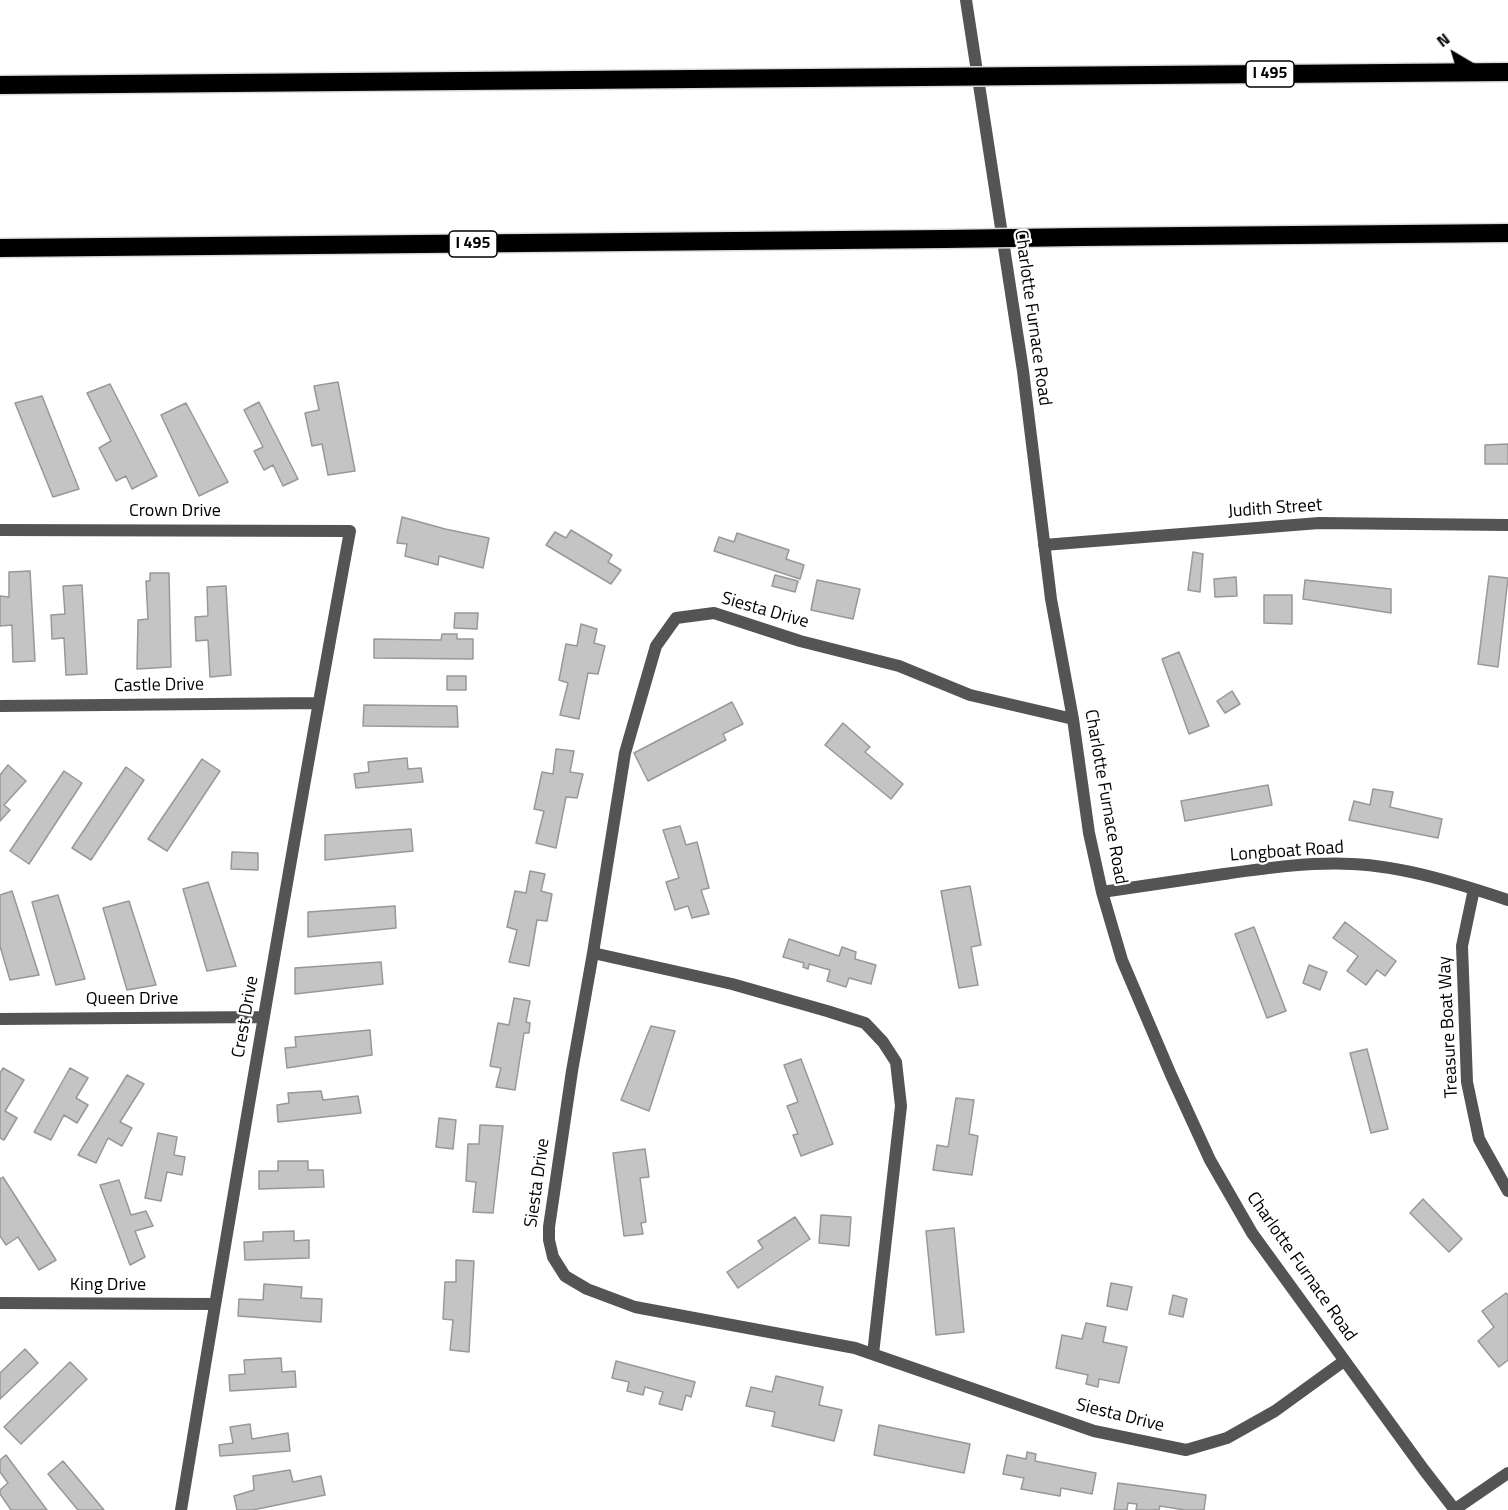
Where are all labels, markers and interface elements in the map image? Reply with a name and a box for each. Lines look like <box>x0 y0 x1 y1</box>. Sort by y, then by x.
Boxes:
north arrow <box>1424 24 1484 84</box>
text: N <box>1431 27 1455 53</box>
road number: I 495 <box>1246 61 1294 87</box>
street label: Charlotte Furnace Road <box>1009 229 1055 407</box>
road number: I 495 <box>449 231 497 257</box>
street label: Judith Street <box>1227 495 1323 523</box>
street label: Crown Drive <box>129 501 221 523</box>
street label: Siesta Drive <box>719 588 811 634</box>
street label: Castle Drive <box>114 674 204 698</box>
street label: Charlotte Furnace Road <box>1079 708 1131 886</box>
street label: Longboat Road <box>1229 837 1345 867</box>
street label: Treasure Boat Way <box>1434 955 1464 1099</box>
street label: Crest Drive <box>228 974 264 1060</box>
street label: Queen Drive <box>86 989 178 1011</box>
street label: Siesta Drive <box>521 1137 555 1229</box>
street label: Charlotte Furnace Road <box>1241 1188 1361 1346</box>
street label: King Drive <box>70 1275 146 1297</box>
street label: Siesta Drive <box>1074 1395 1166 1437</box>

